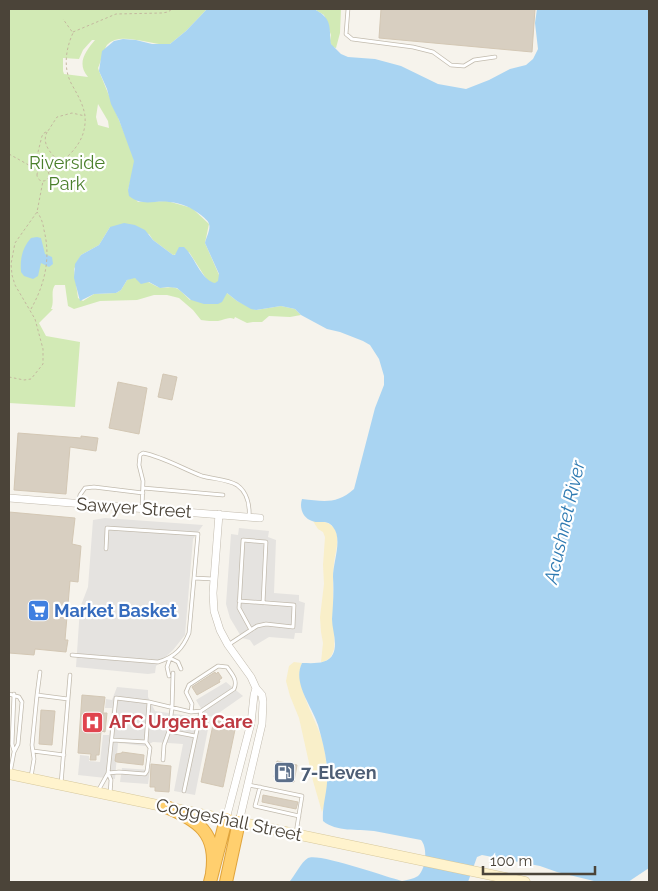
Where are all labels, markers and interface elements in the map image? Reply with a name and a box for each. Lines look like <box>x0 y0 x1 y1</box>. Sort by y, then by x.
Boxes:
park label: Riverside Park <box>29 152 105 194</box>
water label: Acushnet River <box>539 457 589 587</box>
street label: Sawyer Street <box>76 493 192 522</box>
supermarket icon: Market Basket <box>26 599 50 623</box>
place label: Market Basket <box>54 600 177 621</box>
hospital icon: AFC Urgent Care <box>81 710 105 734</box>
place label: AFC Urgent Care <box>109 711 253 732</box>
fuel station icon: 7-Eleven <box>273 761 297 785</box>
place label: 7-Eleven <box>301 762 377 783</box>
street label: Coggeshall Street <box>154 794 304 845</box>
scale bar <box>483 844 596 876</box>
text: 100 m <box>490 852 532 870</box>

